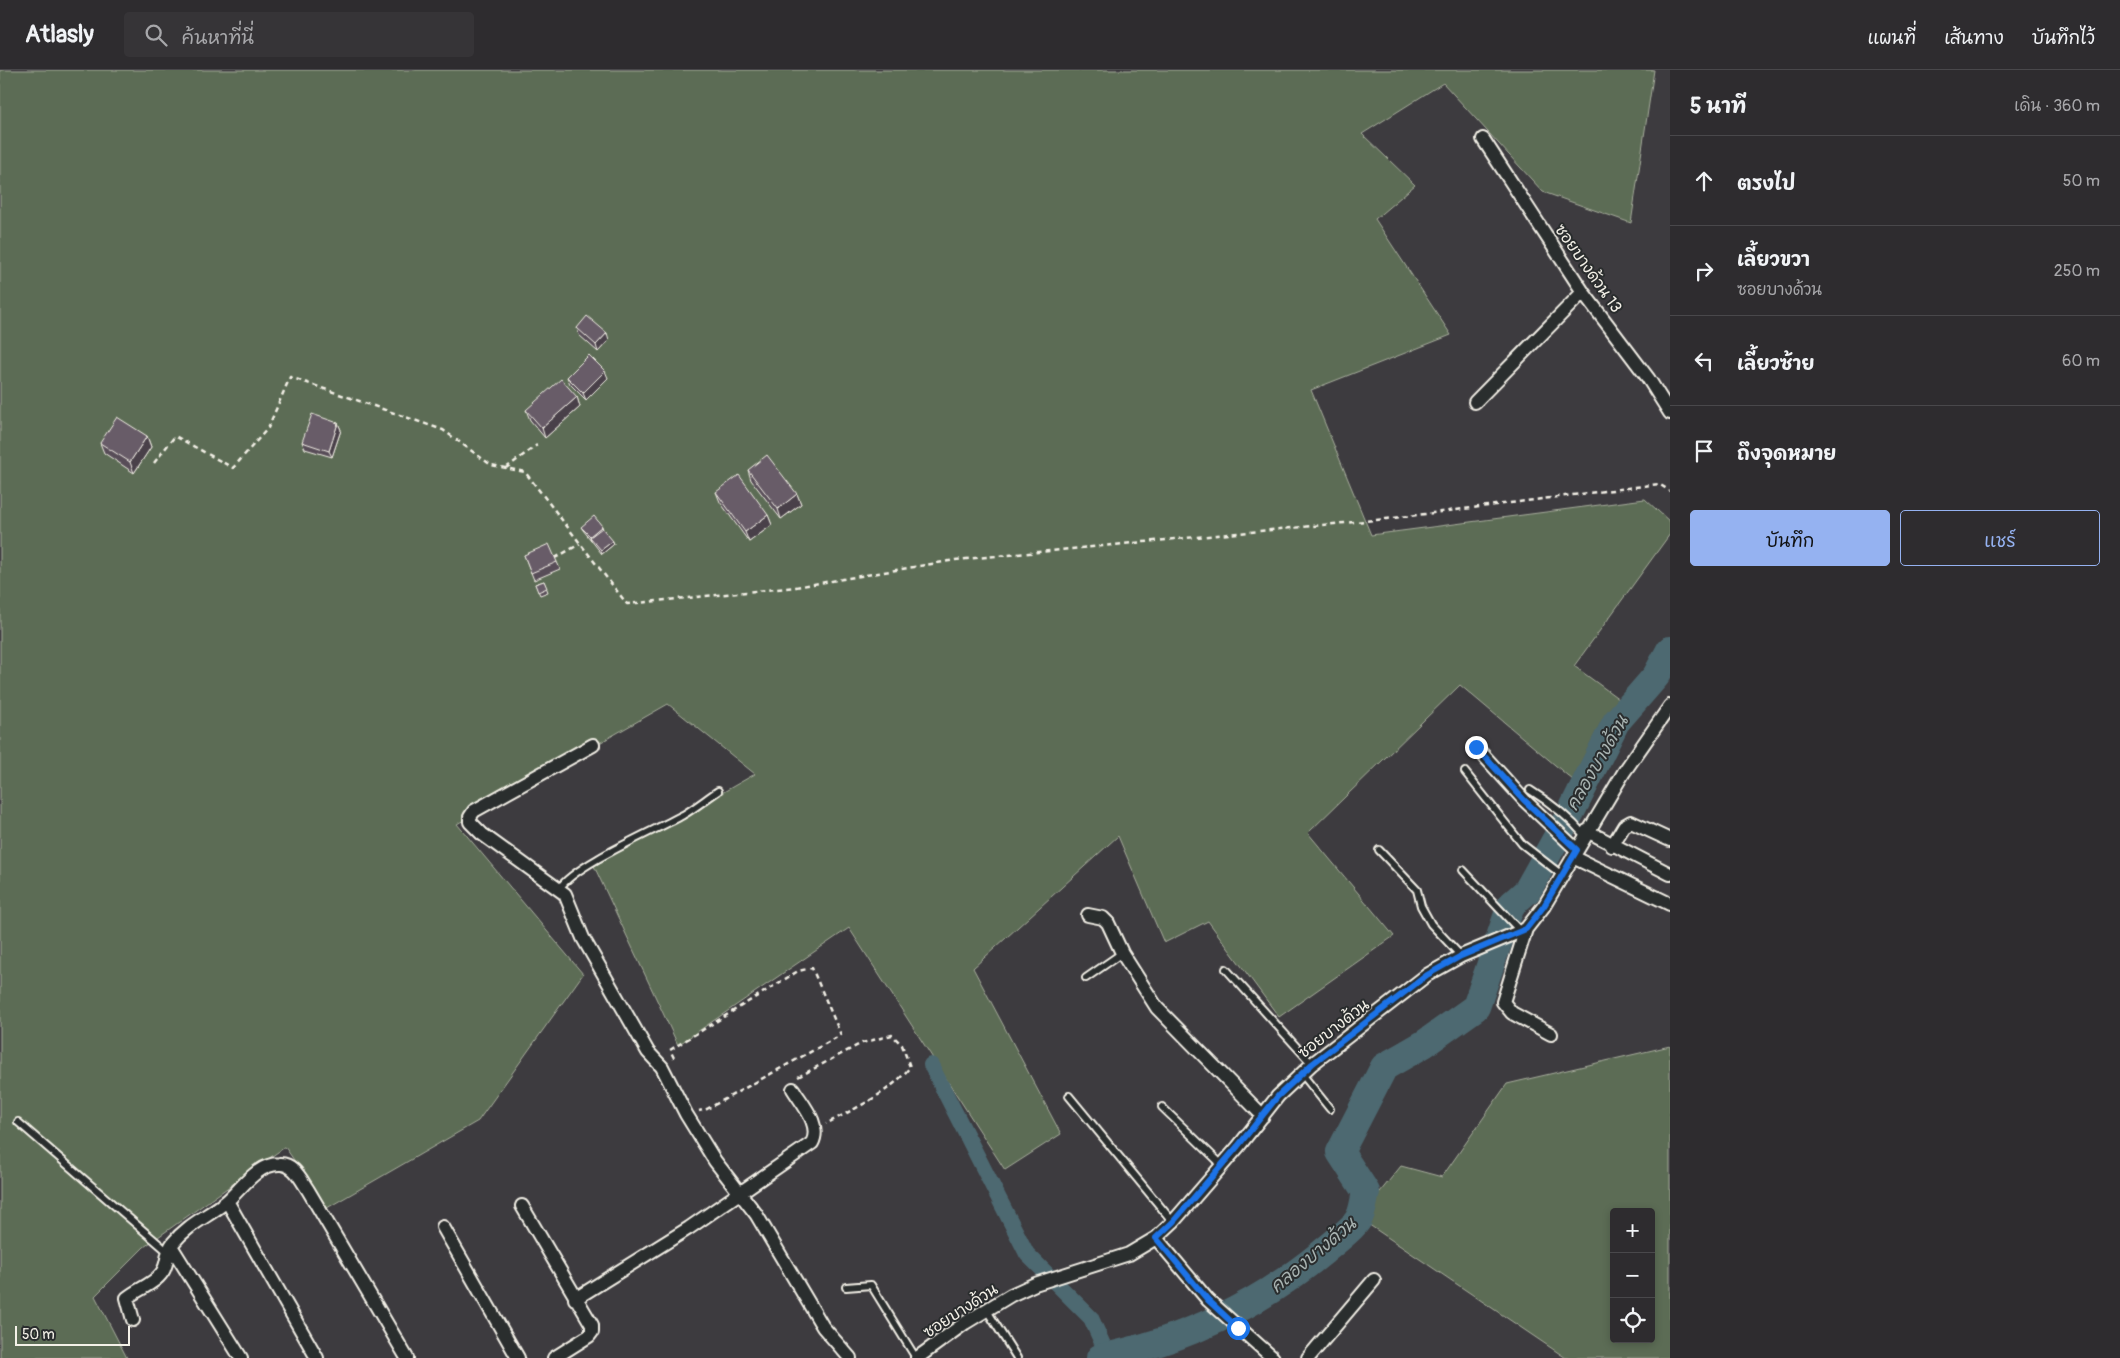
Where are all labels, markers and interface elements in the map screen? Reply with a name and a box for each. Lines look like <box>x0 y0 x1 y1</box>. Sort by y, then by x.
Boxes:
search box <box>124 12 474 57</box>
text: Atlasly <box>25 20 94 49</box>
icon: search <box>142 21 170 49</box>
text: ค้นหาที่นี่ <box>182 26 254 50</box>
text: แผนที่ <box>1868 27 1916 50</box>
text: เส้นทาง <box>1944 27 2004 50</box>
text: บันทึกไว้ <box>2032 27 2095 50</box>
text: 5 นาที <box>1690 93 1746 120</box>
text: เดิน · 360 m <box>2014 96 2100 116</box>
icon: ahead <box>1690 167 1718 195</box>
text: 50 m <box>2063 171 2100 191</box>
text: ตรงไป <box>1737 172 1795 196</box>
street label: ซอยบางด้วน 13 <box>1550 220 1627 317</box>
text: เลี้ยวขวา <box>1737 248 1810 272</box>
icon: right <box>1690 257 1718 285</box>
text: 250 m <box>2054 261 2100 281</box>
text: ซอยบางด้วน <box>1737 280 1822 300</box>
icon: left <box>1690 347 1718 375</box>
text: 60 m <box>2062 351 2100 371</box>
text: เลี้ยวซ้าย <box>1737 352 1814 376</box>
icon: arrive <box>1690 437 1718 465</box>
text: ถึงจุดหมาย <box>1737 442 1836 466</box>
button: บันทึก <box>1690 510 1890 566</box>
button: แชร์ <box>1900 510 2100 566</box>
water label: คลองบางด้วน <box>1560 710 1634 815</box>
route end <box>1465 736 1488 759</box>
street label: ซอยบางด้วน <box>1293 994 1374 1063</box>
map controls <box>1610 1208 1655 1343</box>
button: + <box>1610 1208 1655 1253</box>
water label: คลองบางด้วน <box>1265 1211 1362 1298</box>
button: − <box>1610 1253 1655 1298</box>
street label: ซอยบางด้วน <box>919 1278 1002 1342</box>
button: locate <box>1610 1298 1655 1343</box>
route start <box>1227 1317 1250 1340</box>
scale bar <box>15 1323 130 1346</box>
text: 50 m <box>22 1326 55 1343</box>

